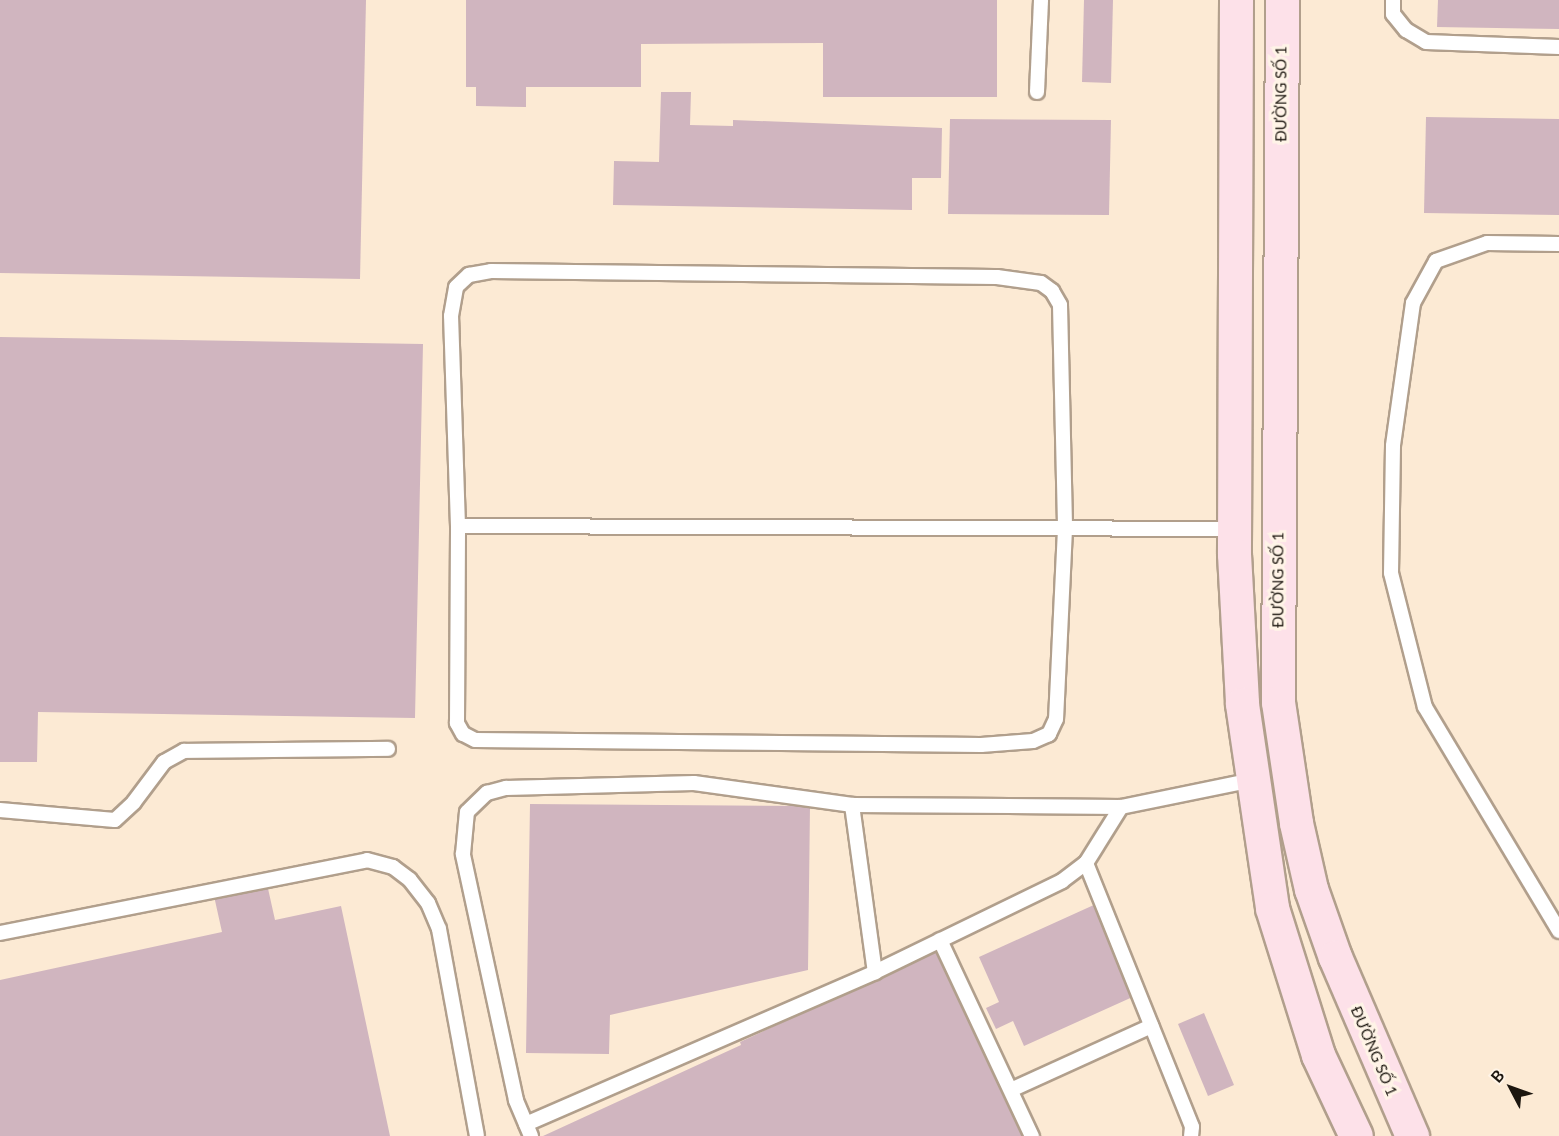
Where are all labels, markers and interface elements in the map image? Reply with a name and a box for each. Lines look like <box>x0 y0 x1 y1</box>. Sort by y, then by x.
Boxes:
street label: ĐƯỜNG SỐ 1 <box>1272 46 1290 142</box>
street label: ĐƯỜNG SỐ 1 <box>1269 532 1287 628</box>
street label: ĐƯỜNG SỐ 1 <box>1347 1003 1401 1099</box>
north arrow <box>1481 1058 1541 1118</box>
text: B <box>1486 1066 1508 1086</box>

